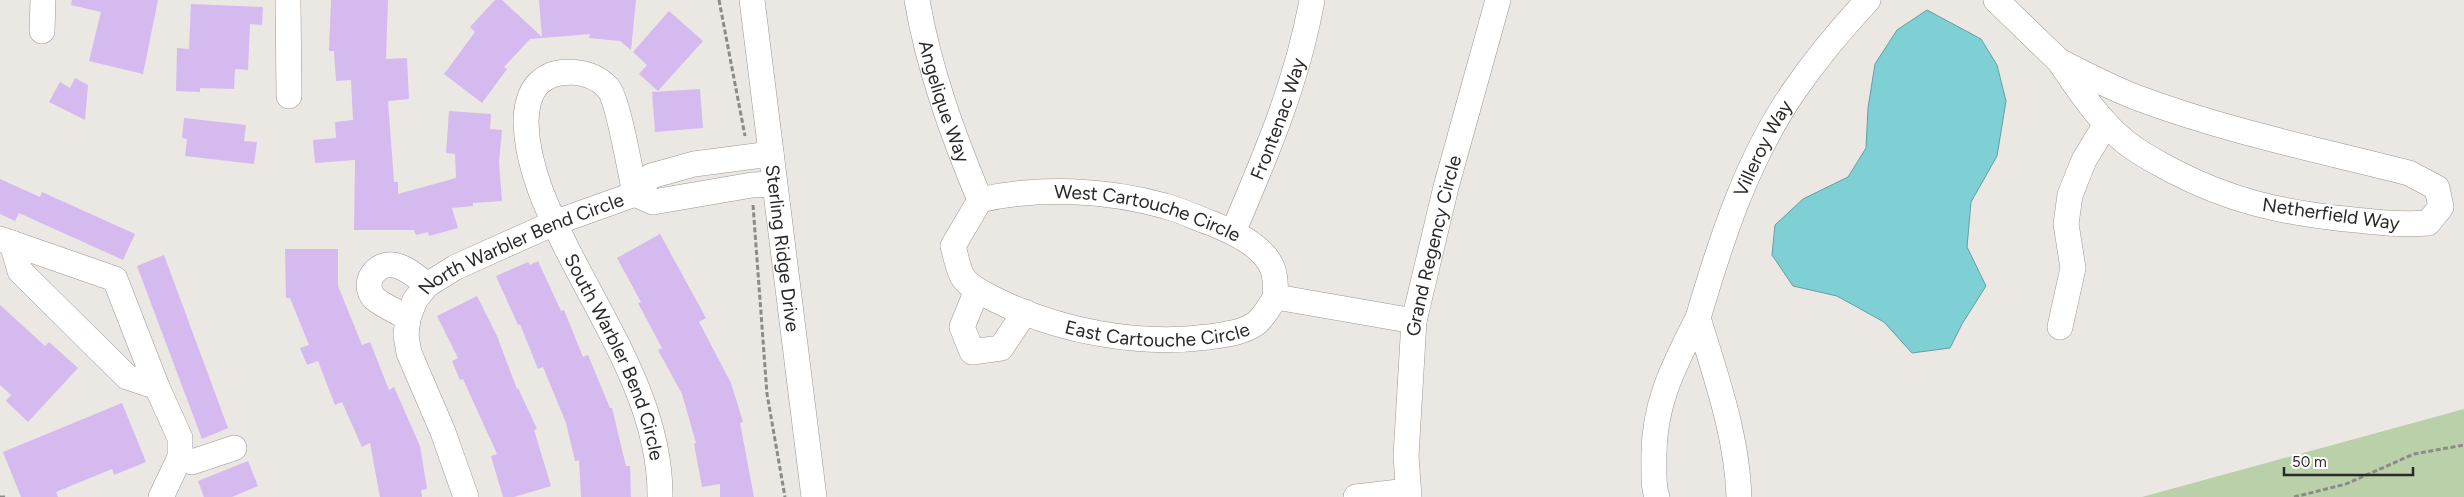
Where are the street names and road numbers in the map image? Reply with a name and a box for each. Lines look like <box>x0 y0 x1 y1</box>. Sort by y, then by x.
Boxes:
street label: Angelique Way <box>914 38 975 166</box>
street label: Frontenac Way <box>1245 55 1310 183</box>
street label: Villeroy Way <box>1728 96 1797 200</box>
street label: Grand Regency Circle <box>1402 152 1466 337</box>
street label: Sterling Ridge Drive <box>761 163 805 333</box>
street label: West Cartouche Circle <box>1054 180 1245 246</box>
street label: North Warbler Bend Circle <box>413 188 627 299</box>
street label: Netherfield Way <box>2261 193 2401 235</box>
street label: South Warbler Bend Circle <box>560 250 669 462</box>
street label: East Cartouche Circle <box>1063 315 1253 351</box>

